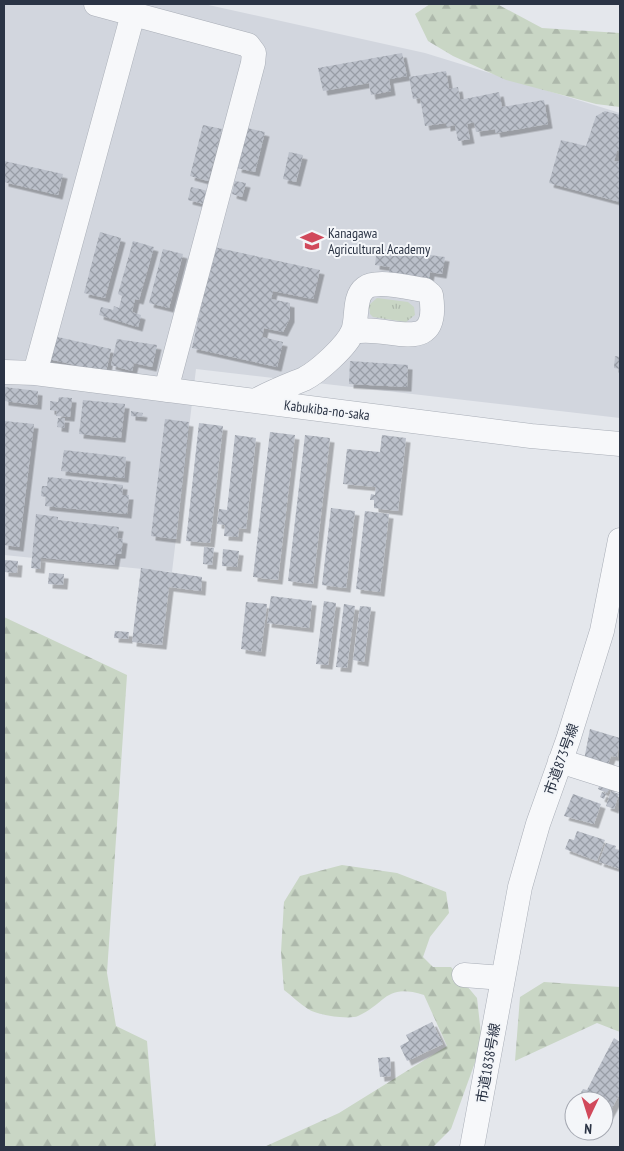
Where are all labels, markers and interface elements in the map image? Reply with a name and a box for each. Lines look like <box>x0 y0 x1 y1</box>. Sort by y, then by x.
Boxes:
place label: Kanagawa Agricultural Academy <box>328 224 431 258</box>
school or university icon: Kanagawa Agricultural Academy <box>299 228 325 254</box>
street label: Kabukiba-no-saka <box>283 396 371 424</box>
street label: 市道873号線 <box>540 721 582 797</box>
street label: 市道1838号線 <box>472 1021 504 1105</box>
north arrow <box>564 1091 614 1141</box>
text: N <box>584 1120 592 1138</box>

